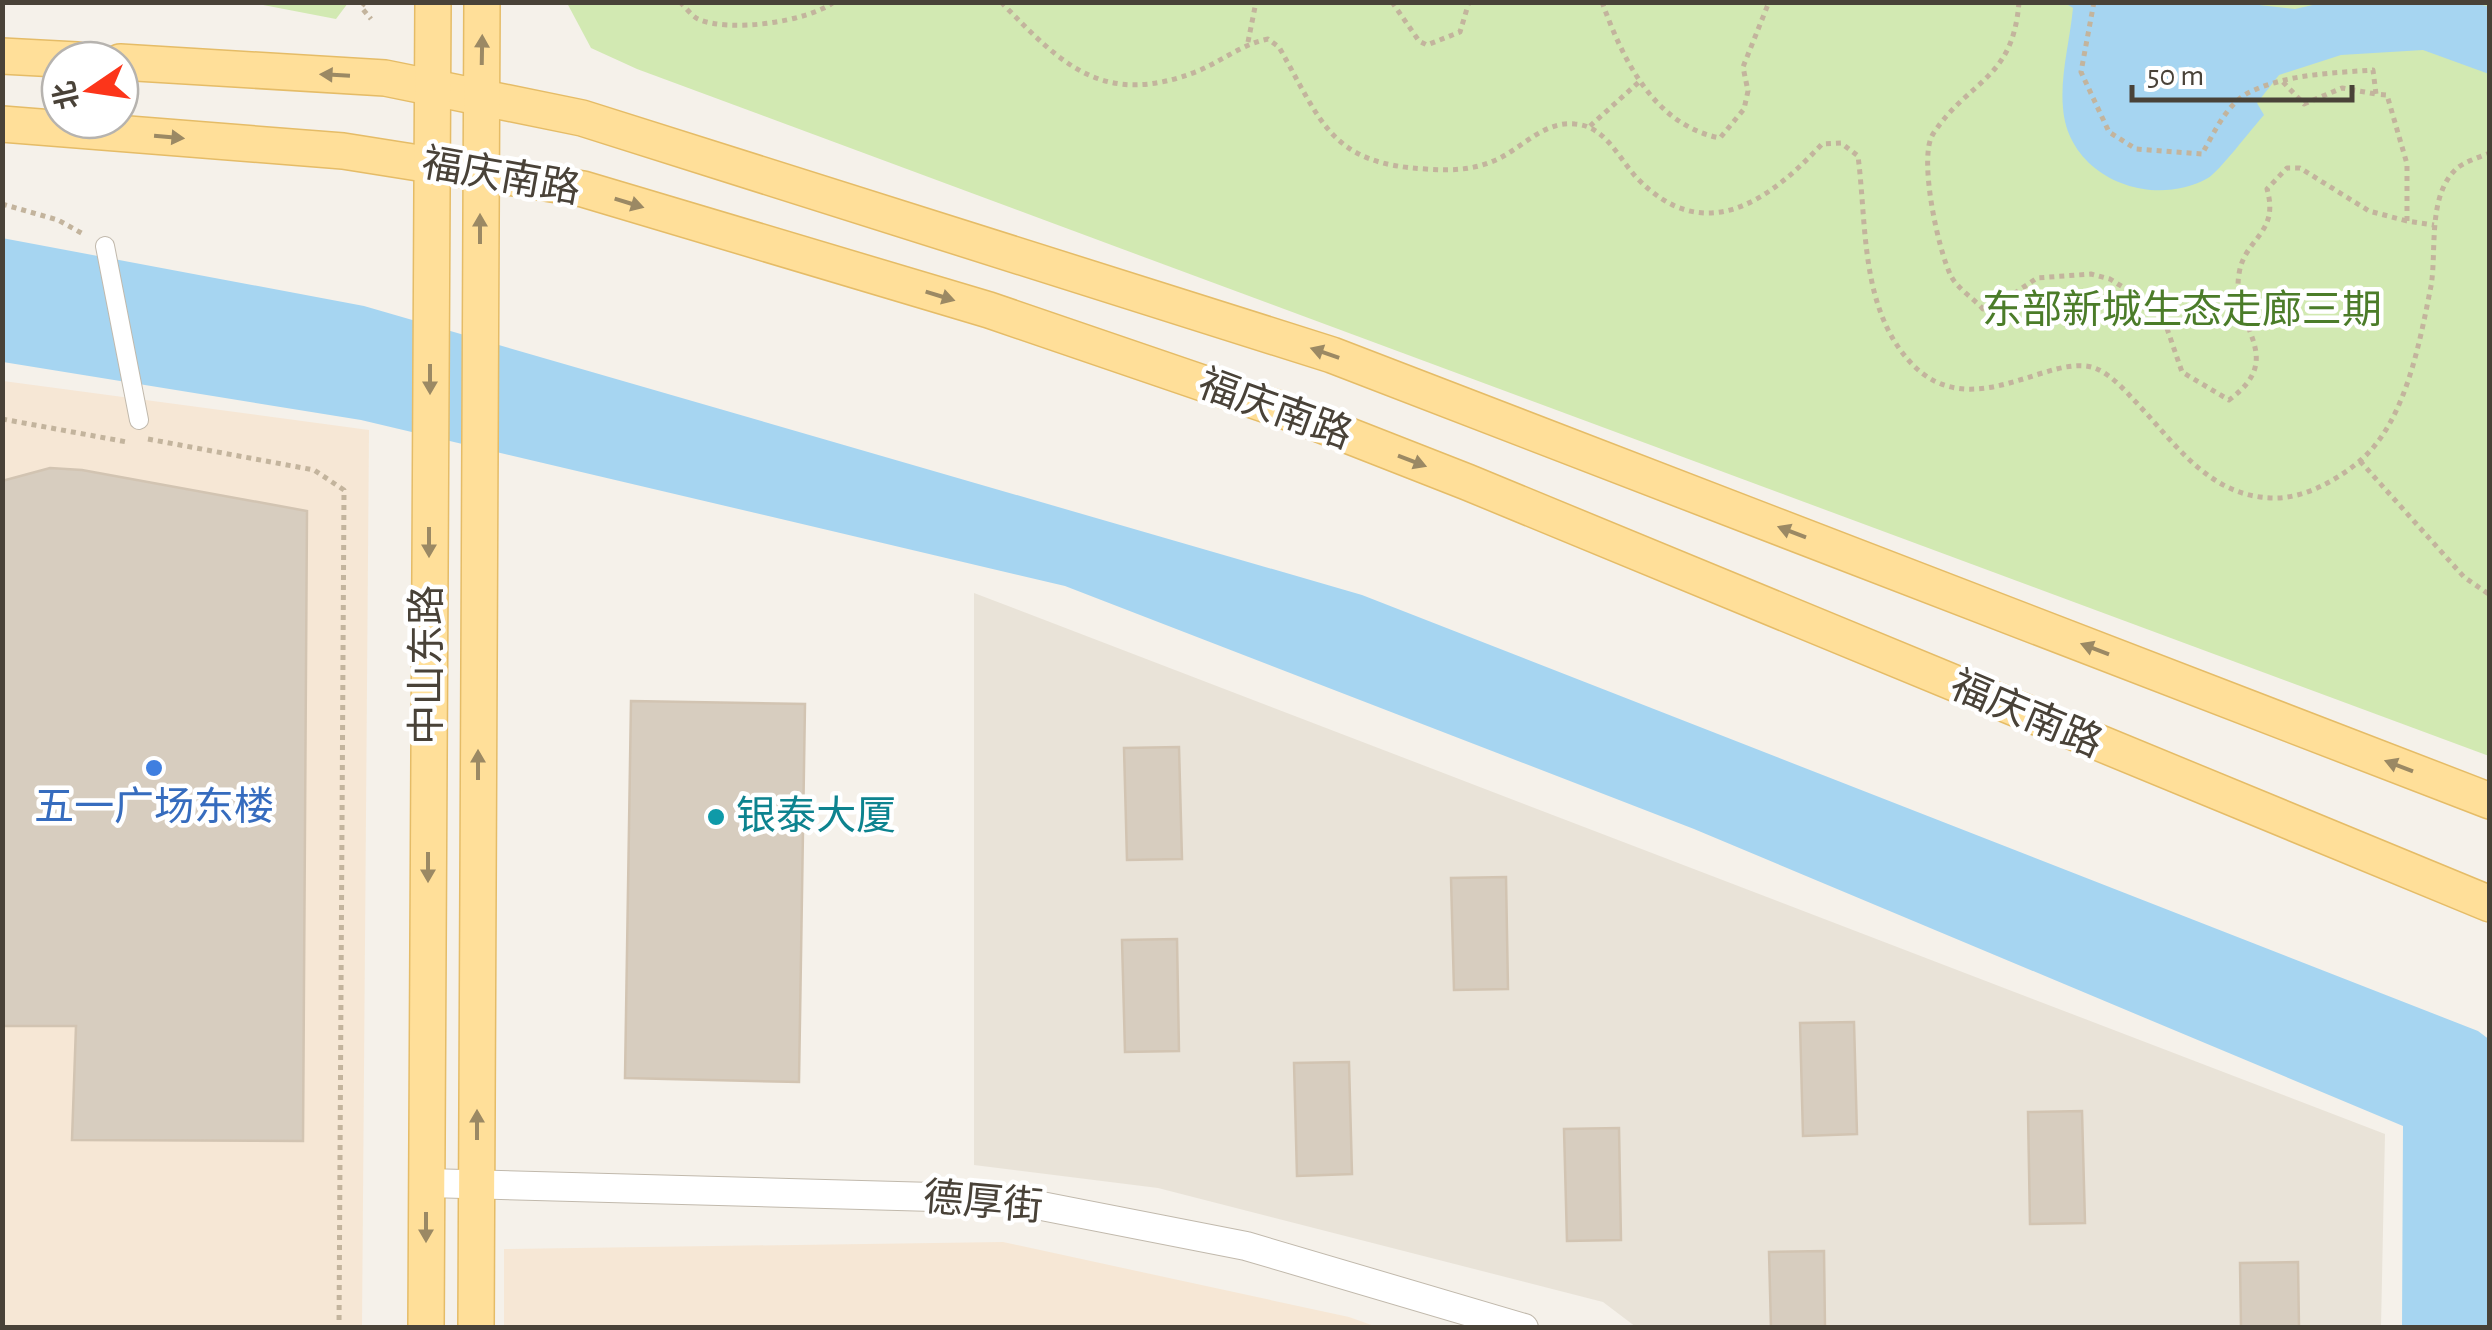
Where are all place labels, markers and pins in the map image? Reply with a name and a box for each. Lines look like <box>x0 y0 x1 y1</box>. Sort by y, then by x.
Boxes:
marker: 五一广场东楼 <box>143 757 165 779</box>
place label: 五一广场东楼 <box>34 786 274 828</box>
place label: 银泰大厦 <box>736 795 896 837</box>
marker: 银泰大厦 <box>705 806 727 828</box>

